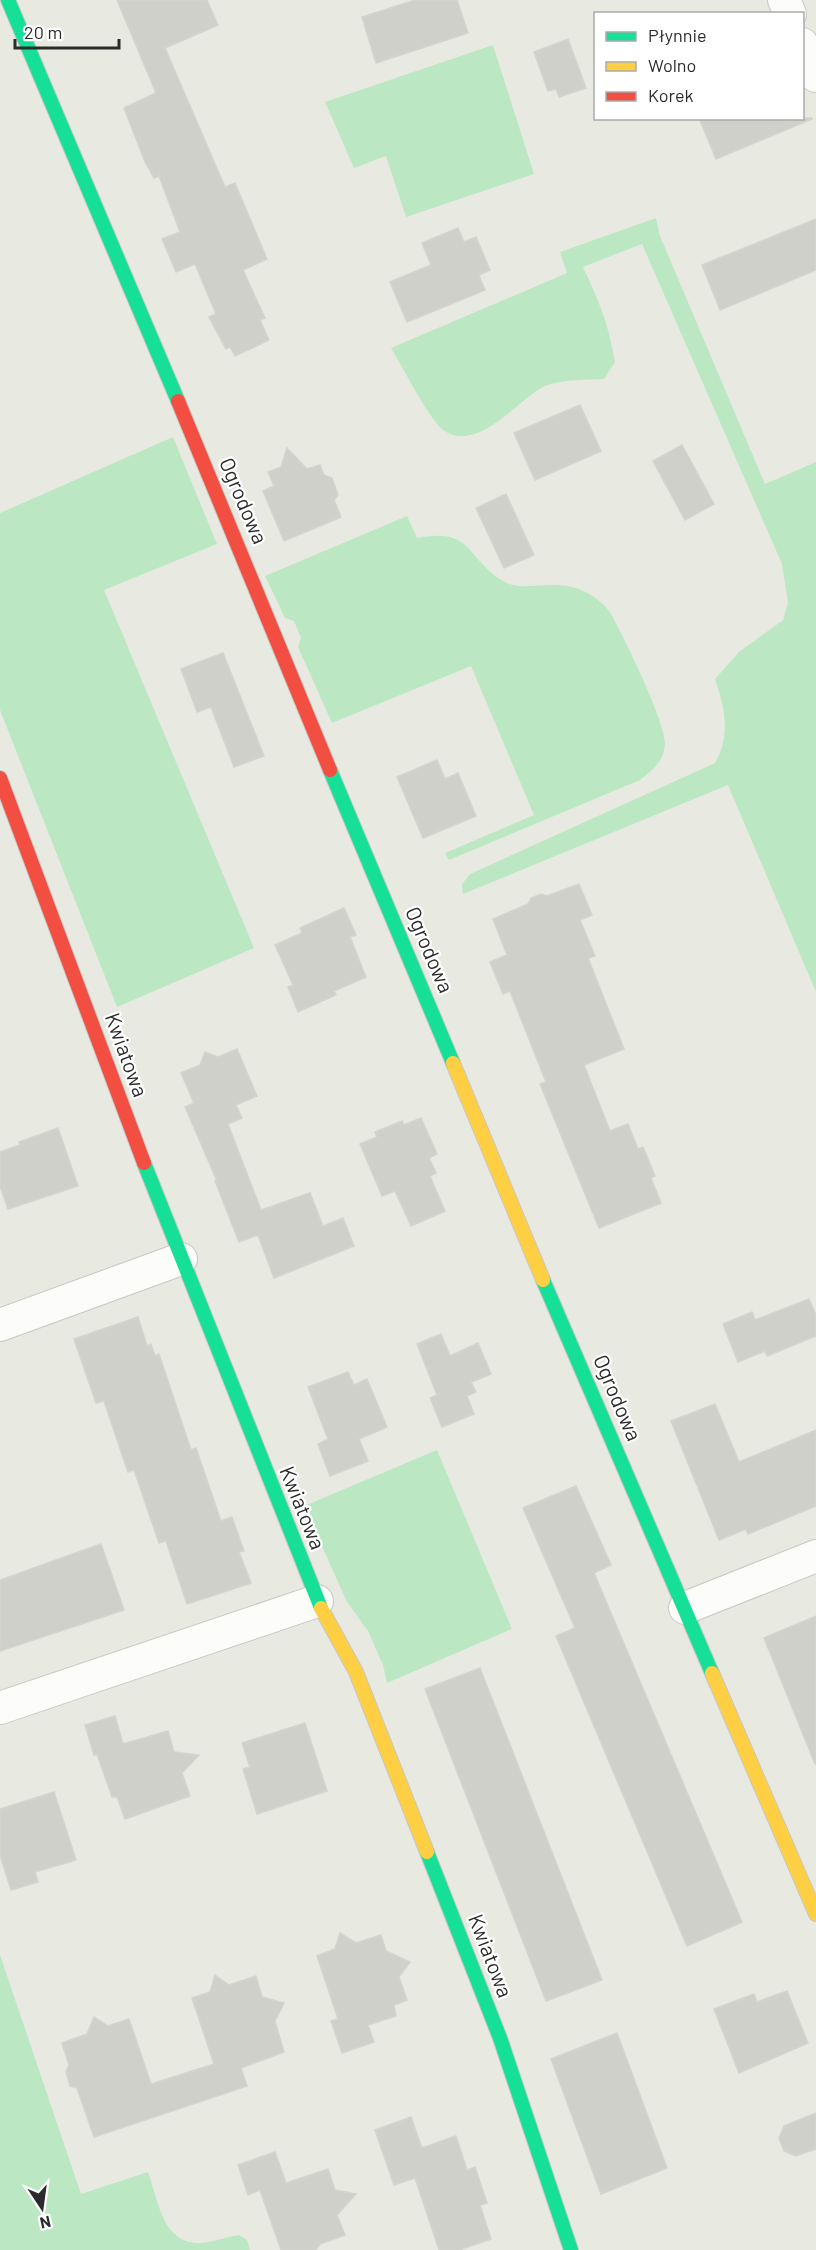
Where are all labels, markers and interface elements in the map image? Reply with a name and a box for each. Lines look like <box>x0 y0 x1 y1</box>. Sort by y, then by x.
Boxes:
scale bar <box>15 12 118 50</box>
legend <box>594 12 804 120</box>
text: 20 m <box>24 21 62 43</box>
text: Płynnie <box>648 24 707 46</box>
text: Wolno <box>648 54 696 76</box>
text: Korek <box>648 84 694 106</box>
street label: Ogrodowa <box>215 454 274 547</box>
street label: Ogrodowa <box>401 903 460 996</box>
street label: Kwiatowa <box>101 1009 154 1100</box>
street label: Ogrodowa <box>589 1351 648 1444</box>
street label: Kwiatowa <box>275 1462 331 1553</box>
street label: Kwiatowa <box>464 1910 519 2001</box>
north arrow <box>12 2178 72 2238</box>
text: N <box>38 2213 53 2234</box>

